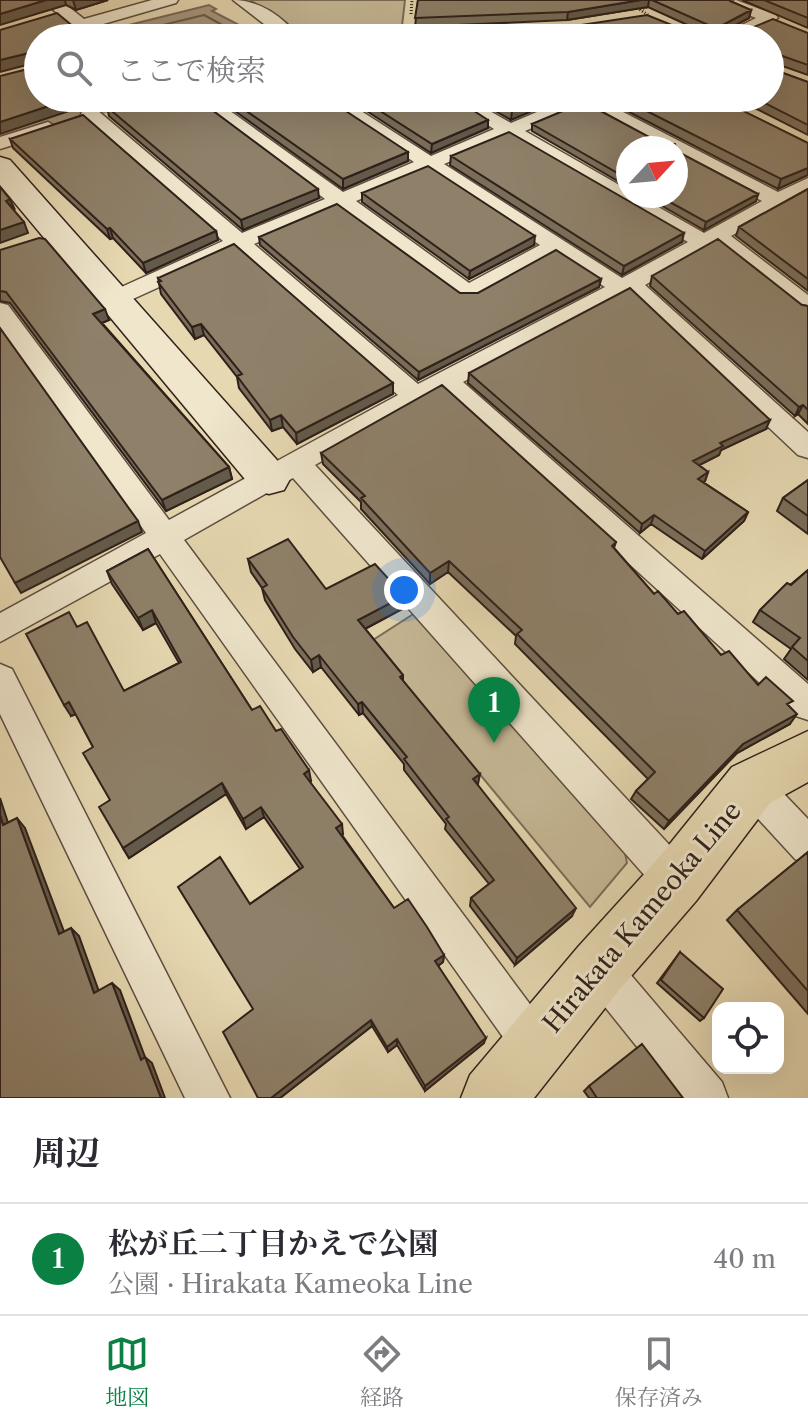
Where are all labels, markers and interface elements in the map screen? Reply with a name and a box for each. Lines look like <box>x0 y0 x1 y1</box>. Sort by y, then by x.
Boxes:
search box <box>24 24 784 112</box>
icon: search <box>52 46 96 90</box>
text: ここで検索 <box>116 52 266 89</box>
north arrow <box>616 136 688 208</box>
your location <box>384 570 424 610</box>
pin: 1 <box>468 677 520 743</box>
street label: Hirakata Kameoka Line <box>536 795 748 1039</box>
map controls <box>712 1002 784 1074</box>
button: locate <box>712 1002 784 1074</box>
text: 周辺 <box>32 1132 100 1174</box>
text: 松が丘二丁目かえで公園 <box>108 1225 438 1262</box>
text: 1 <box>52 1243 64 1275</box>
text: 40 m <box>713 1243 776 1275</box>
text: 公園 · Hirakata Kameoka Line <box>108 1268 473 1300</box>
tab: 地図 <box>105 1332 149 1411</box>
tab: 経路 <box>360 1332 404 1411</box>
tab: 保存済み <box>615 1332 703 1411</box>

